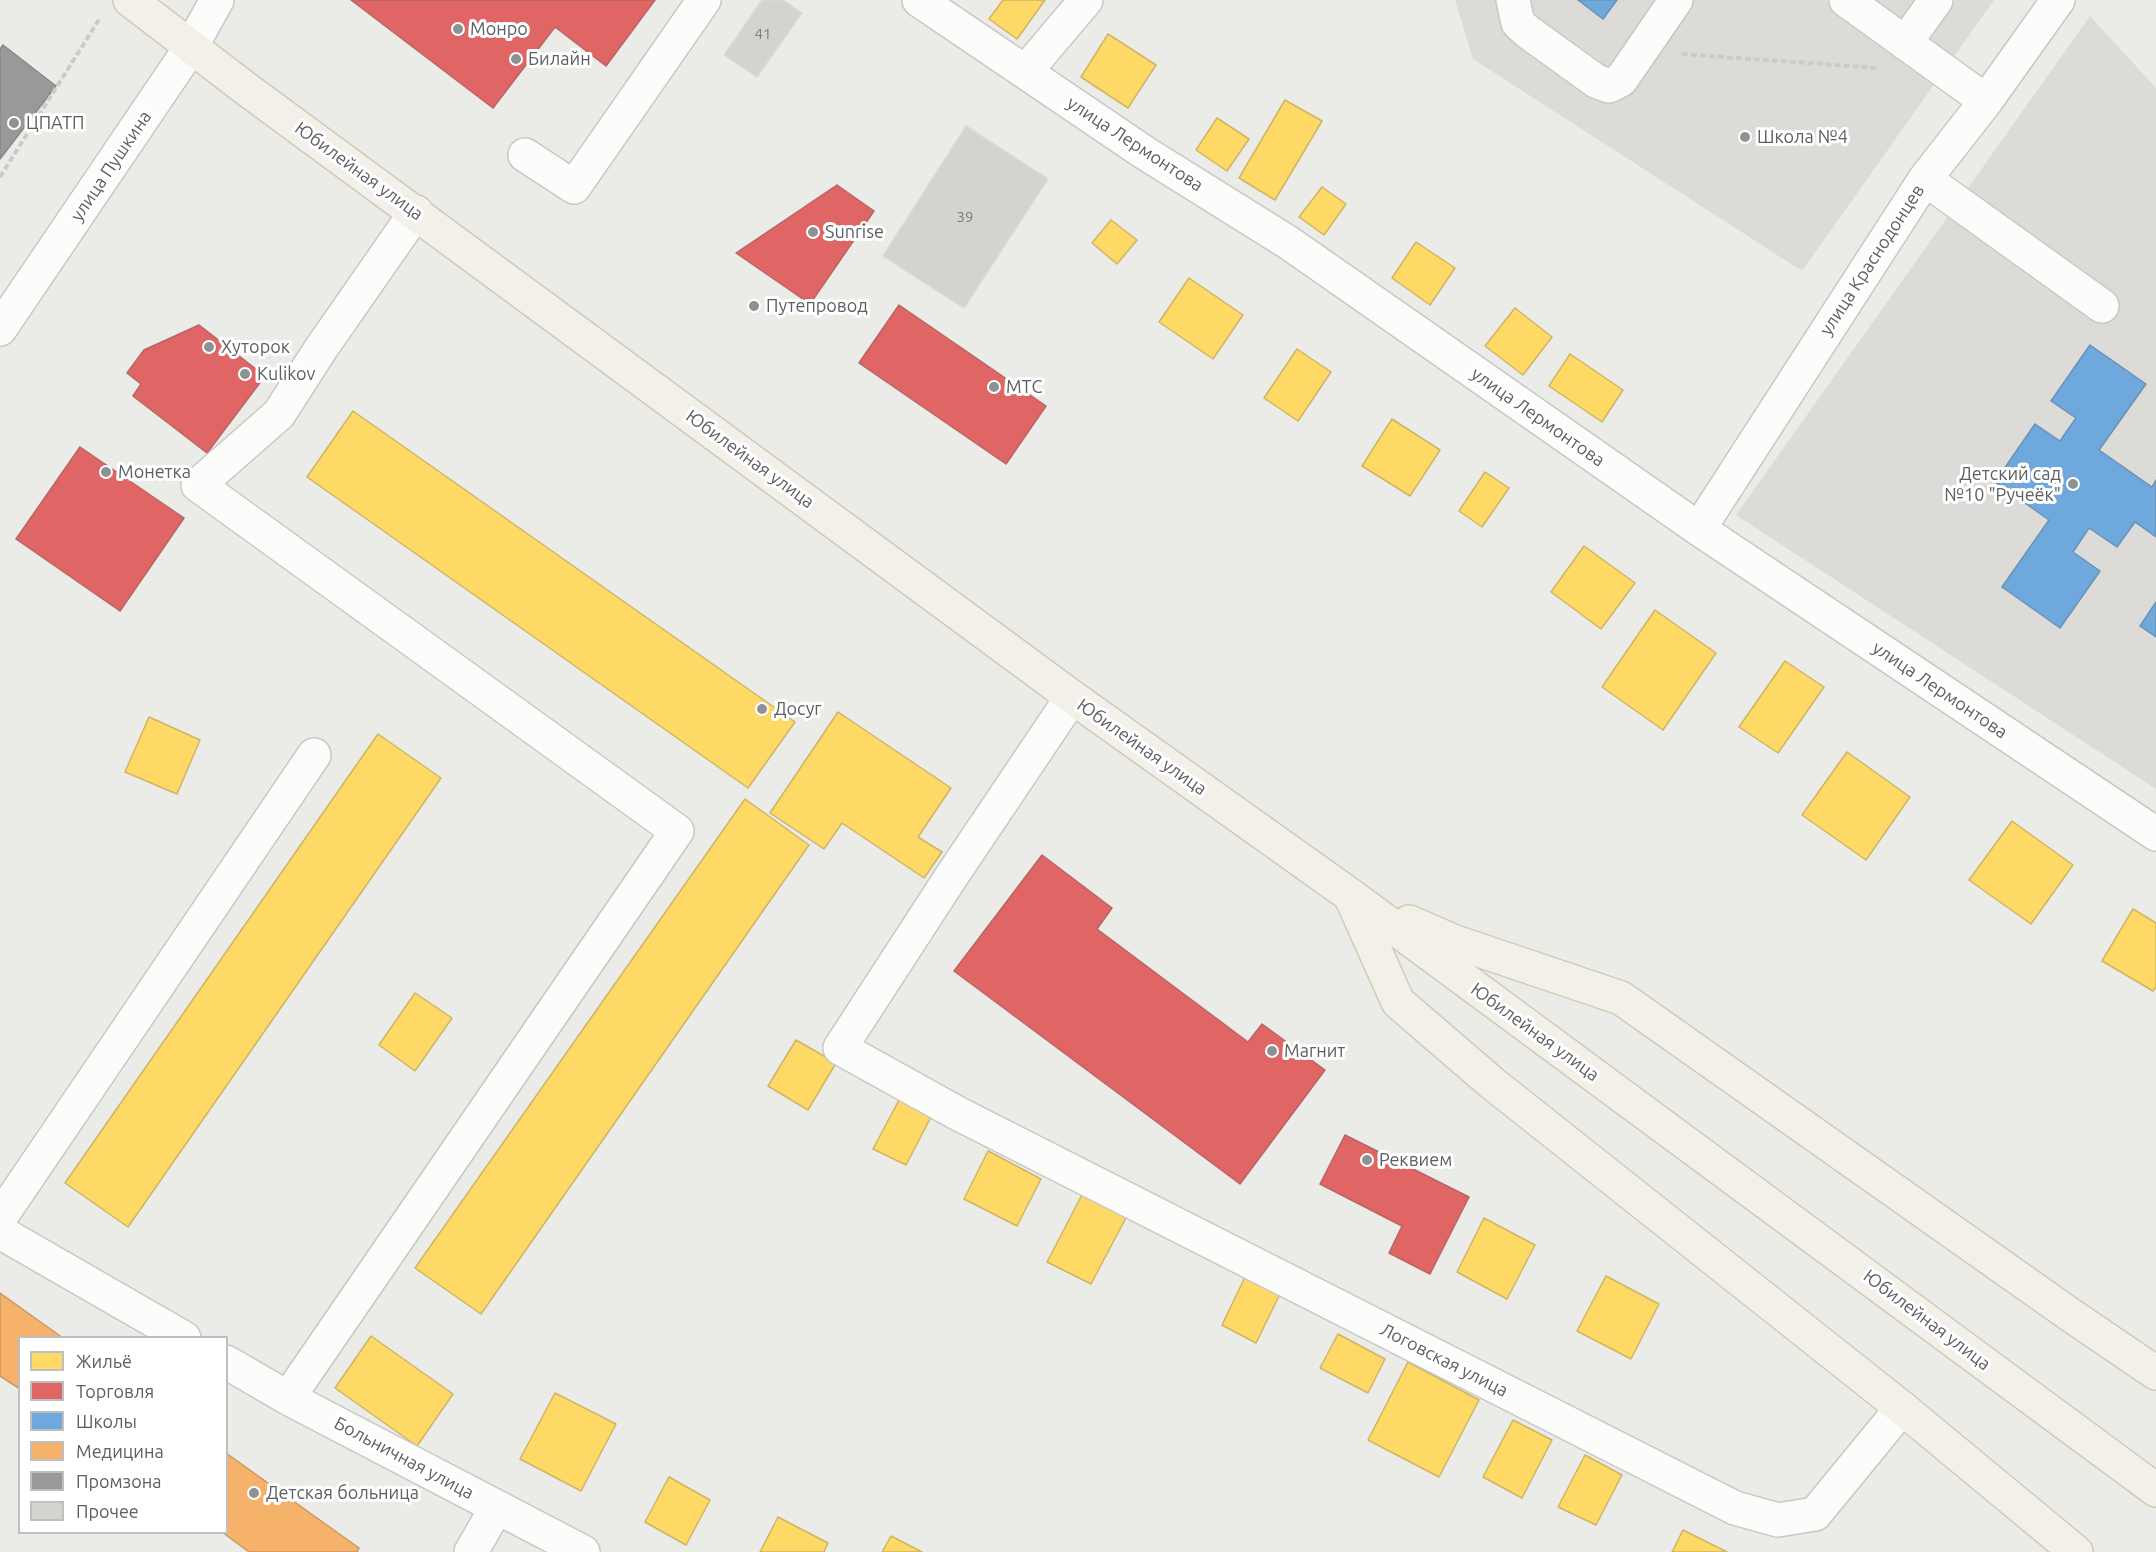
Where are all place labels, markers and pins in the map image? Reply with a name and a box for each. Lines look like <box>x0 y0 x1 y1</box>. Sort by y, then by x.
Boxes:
place label: Монро <box>470 18 528 40</box>
marker: Монро <box>451 22 465 36</box>
place label: Билайн <box>528 48 591 70</box>
marker: Билайн <box>509 52 523 66</box>
place label: ЦПАТП <box>26 112 84 134</box>
marker: ЦПАТП <box>7 116 21 130</box>
place label: Школа №4 <box>1757 126 1848 148</box>
marker: Школа №4 <box>1738 130 1752 144</box>
place label: Sunrise <box>825 221 884 243</box>
marker: Sunrise <box>806 225 820 239</box>
place label: Путепровод <box>766 295 868 317</box>
marker: Путепровод <box>747 299 761 313</box>
place label: Хуторок <box>221 336 290 358</box>
marker: Хуторок <box>202 340 216 354</box>
place label: Kulikov <box>257 363 315 385</box>
marker: Kulikov <box>238 367 252 381</box>
place label: МТС <box>1006 376 1042 398</box>
marker: МТС <box>987 380 1001 394</box>
place label: Монетка <box>118 461 191 483</box>
place label: Детский сад №10 "Ручеёк" <box>1944 463 2061 506</box>
marker: Монетка <box>99 465 113 479</box>
marker: Детский сад №10 "Ручеёк" <box>2066 477 2080 491</box>
place label: Досуг <box>774 698 822 720</box>
marker: Досуг <box>755 702 769 716</box>
place label: Магнит <box>1284 1040 1345 1062</box>
marker: Магнит <box>1265 1044 1279 1058</box>
place label: Реквием <box>1379 1149 1452 1171</box>
marker: Реквием <box>1360 1153 1374 1167</box>
place label: Детская больница <box>266 1482 419 1504</box>
marker: Детская больница <box>247 1486 261 1500</box>

